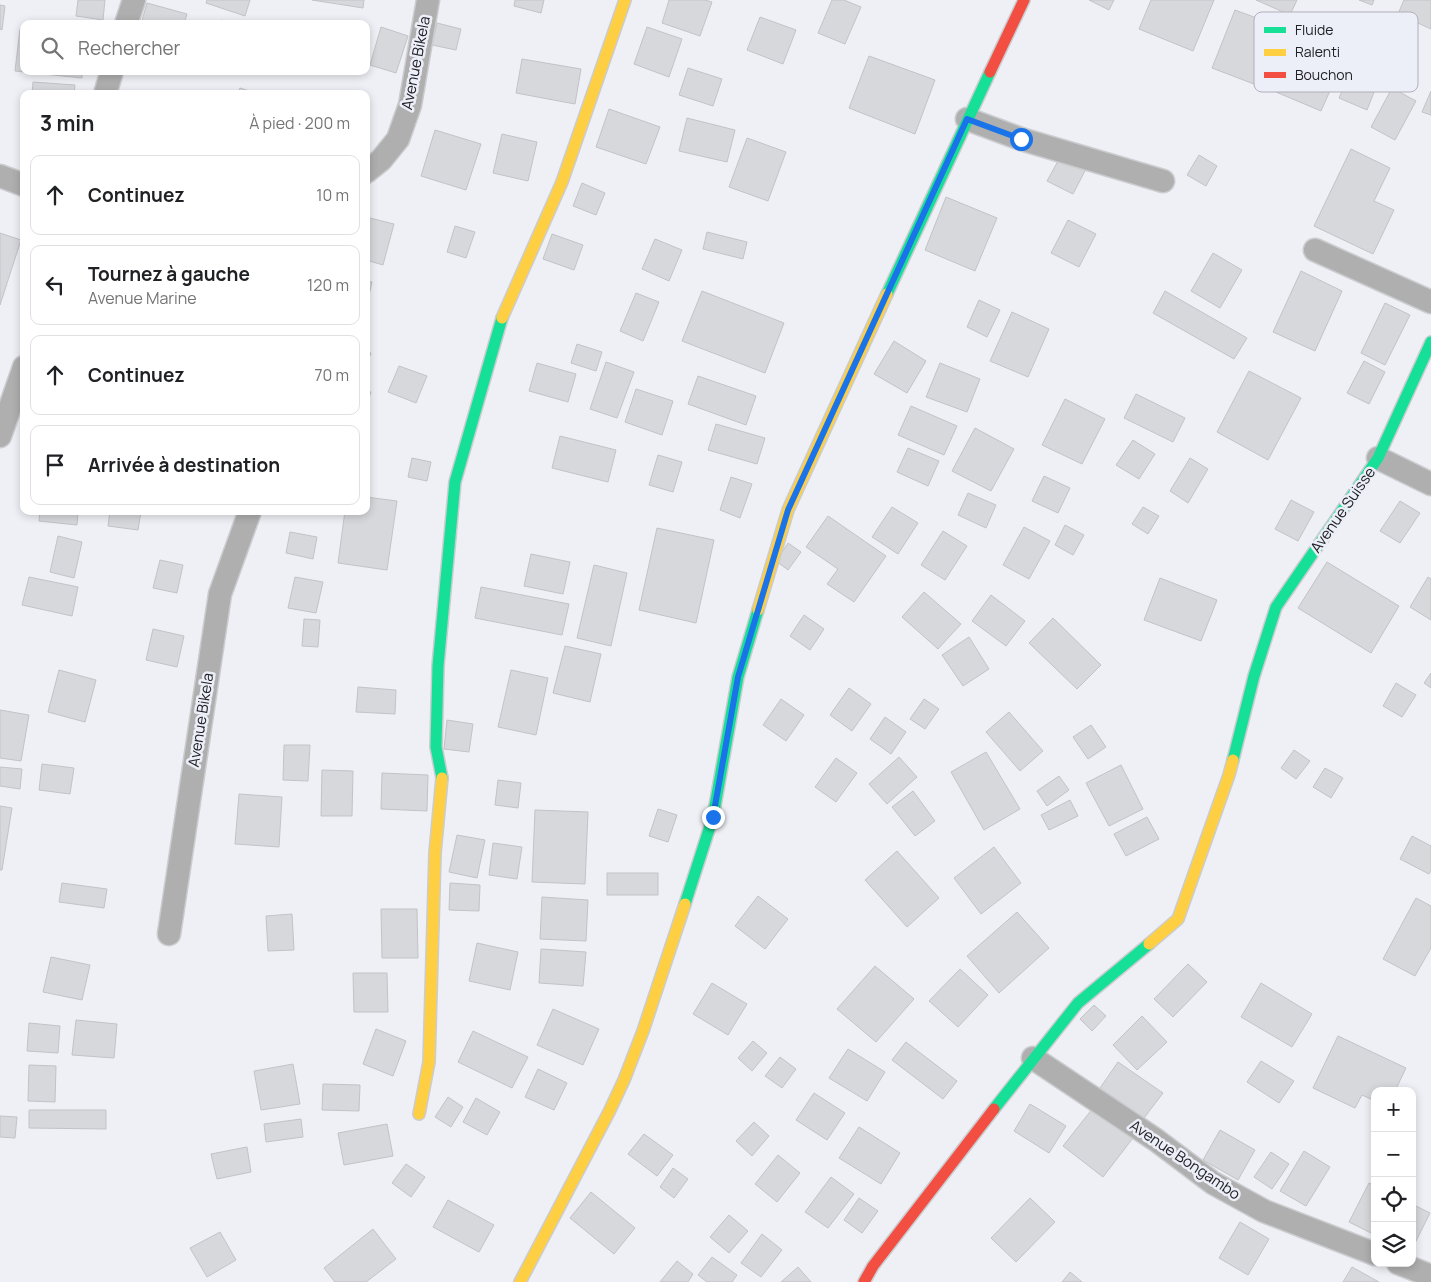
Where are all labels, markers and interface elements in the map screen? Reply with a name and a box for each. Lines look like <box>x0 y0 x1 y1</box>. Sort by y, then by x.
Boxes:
legend <box>1254 12 1418 92</box>
street label: Avenue Bikela <box>396 14 435 112</box>
search box <box>20 20 370 75</box>
text: Fluide <box>1295 20 1333 39</box>
icon: search <box>38 34 66 62</box>
text: Rechercher <box>78 35 180 61</box>
text: Ralenti <box>1295 42 1340 61</box>
text: Bouchon <box>1295 65 1353 84</box>
text: 3 min <box>40 109 94 137</box>
text: À pied · 200 m <box>249 112 350 134</box>
route start <box>1010 128 1033 151</box>
icon: ahead <box>41 181 69 209</box>
text: Continuez <box>88 182 185 208</box>
text: 10 m <box>316 184 349 206</box>
text: Tournez à gauche <box>88 261 250 287</box>
icon: left <box>41 271 69 299</box>
text: 120 m <box>307 274 349 296</box>
text: Avenue Marine <box>88 287 197 309</box>
icon: ahead <box>41 361 69 389</box>
text: Continuez <box>88 362 185 388</box>
text: 70 m <box>314 364 349 386</box>
icon: arrive <box>41 451 69 479</box>
text: Arrivée à destination <box>88 452 280 478</box>
street label: Avenue Suisse <box>1305 462 1380 557</box>
street label: Avenue Bikela <box>183 671 218 768</box>
route end <box>702 806 725 829</box>
map controls <box>1371 1087 1416 1267</box>
button: + <box>1371 1087 1416 1132</box>
street label: Avenue Bongambo <box>1126 1115 1245 1204</box>
button: − <box>1371 1132 1416 1177</box>
button: locate <box>1371 1177 1416 1222</box>
button: layers <box>1371 1222 1416 1267</box>

